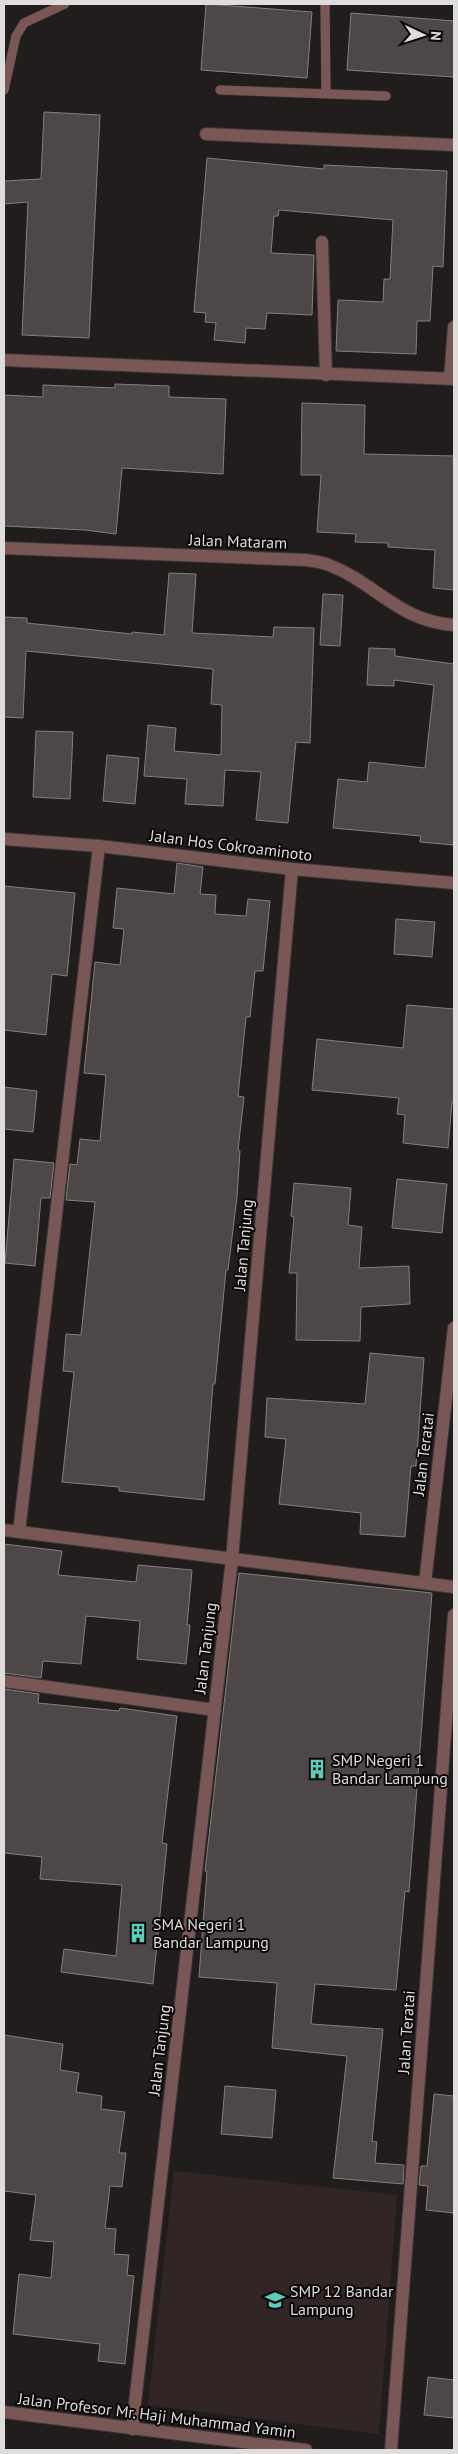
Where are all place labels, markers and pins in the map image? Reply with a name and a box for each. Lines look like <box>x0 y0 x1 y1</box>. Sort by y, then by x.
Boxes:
place label: SMP Negeri 1 Bandar Lampung <box>332 1750 448 1788</box>
building icon: SMP Negeri 1 Bandar Lampung <box>306 1758 328 1780</box>
place label: SMA Negeri 1 Bandar Lampung <box>153 1914 269 1952</box>
building icon: SMA Negeri 1 Bandar Lampung <box>127 1922 149 1944</box>
place label: SMP 12 Bandar Lampung <box>290 2281 394 2319</box>
school or university icon: SMP 12 Bandar Lampung <box>264 2289 286 2311</box>

